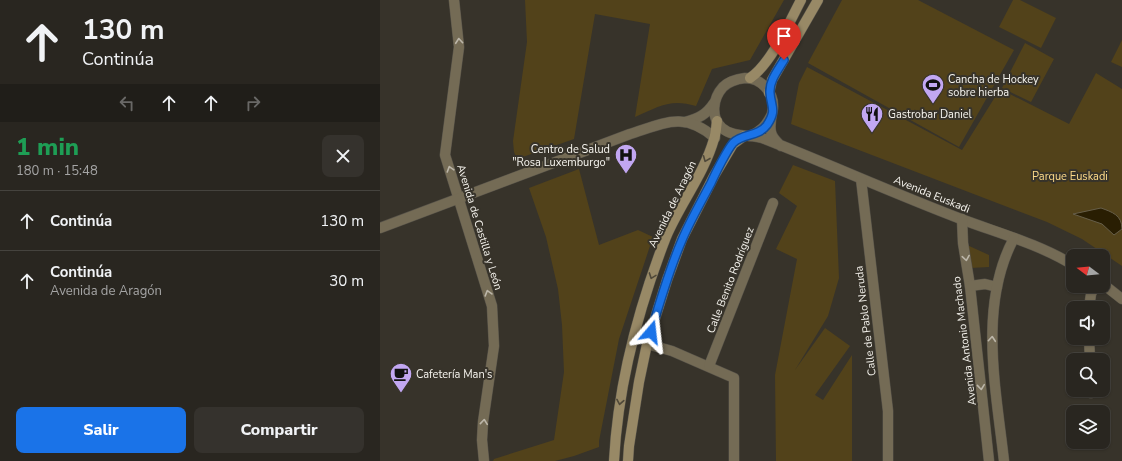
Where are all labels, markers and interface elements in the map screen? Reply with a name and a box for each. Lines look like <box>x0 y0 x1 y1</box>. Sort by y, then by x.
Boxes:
text: 130 m <box>82 11 165 49</box>
icon: ahead <box>16 16 68 68</box>
pin <box>767 19 801 60</box>
icon: arrive <box>773 25 795 47</box>
one-way arrow <box>454 38 463 44</box>
text: Continúa <box>82 47 154 71</box>
sports icon: Cancha de Hockey sobre hierba <box>920 72 946 105</box>
place label: Cancha de Hockey sobre hierba <box>948 72 1039 100</box>
icon: left <box>116 92 138 114</box>
icon: ahead <box>158 92 180 114</box>
icon: ahead <box>200 92 222 114</box>
icon: right <box>242 92 264 114</box>
restaurant icon: Gastrobar Daniel <box>859 101 885 134</box>
place label: Gastrobar Daniel <box>888 107 973 122</box>
text: 1 min <box>16 131 79 163</box>
button: close <box>322 135 364 177</box>
place label: Centro de Salud "Rosa Luxemburgo" <box>512 142 610 170</box>
hospital icon: Centro de Salud "Rosa Luxemburgo" <box>613 142 639 175</box>
one-way arrow <box>703 155 711 162</box>
street label: Avenida de Aragón <box>645 158 700 250</box>
text: 180 m · 15:48 <box>16 162 98 180</box>
street label: Avenida de Castilla y León <box>453 163 506 292</box>
one-way arrow <box>446 166 455 173</box>
park label: Parque Euskadi <box>1032 169 1108 184</box>
street label: Avenida Euskadi <box>891 172 972 217</box>
icon: ahead <box>16 210 38 232</box>
text: Continúa <box>50 211 112 231</box>
text: 130 m <box>320 211 364 231</box>
street label: Calle Benito Rodríguez <box>703 225 758 336</box>
north arrow <box>1066 249 1110 293</box>
map controls <box>1066 249 1110 449</box>
one-way arrow <box>961 255 970 261</box>
text: Continúa <box>50 262 112 282</box>
street label: Calle de Pablo Neruda <box>851 265 880 377</box>
icon: ahead <box>16 270 38 292</box>
text: 30 m <box>329 271 364 291</box>
one-way arrow <box>649 273 657 280</box>
street label: Avenida Antonio Machado <box>949 276 980 406</box>
text: Avenida de Aragón <box>50 282 162 300</box>
one-way arrow <box>484 290 493 297</box>
button: sound <box>1066 301 1110 345</box>
position arrow <box>630 311 672 353</box>
one-way arrow <box>988 336 997 342</box>
button: search <box>1066 353 1110 397</box>
cafe icon: Cafetería Man's <box>388 361 414 394</box>
place label: Cafetería Man's <box>416 367 492 382</box>
one-way arrow <box>976 384 985 390</box>
one-way arrow <box>616 399 625 405</box>
button: layers <box>1066 405 1110 449</box>
button: Salir <box>16 407 186 453</box>
button: Compartir <box>194 407 364 453</box>
one-way arrow <box>479 419 488 425</box>

